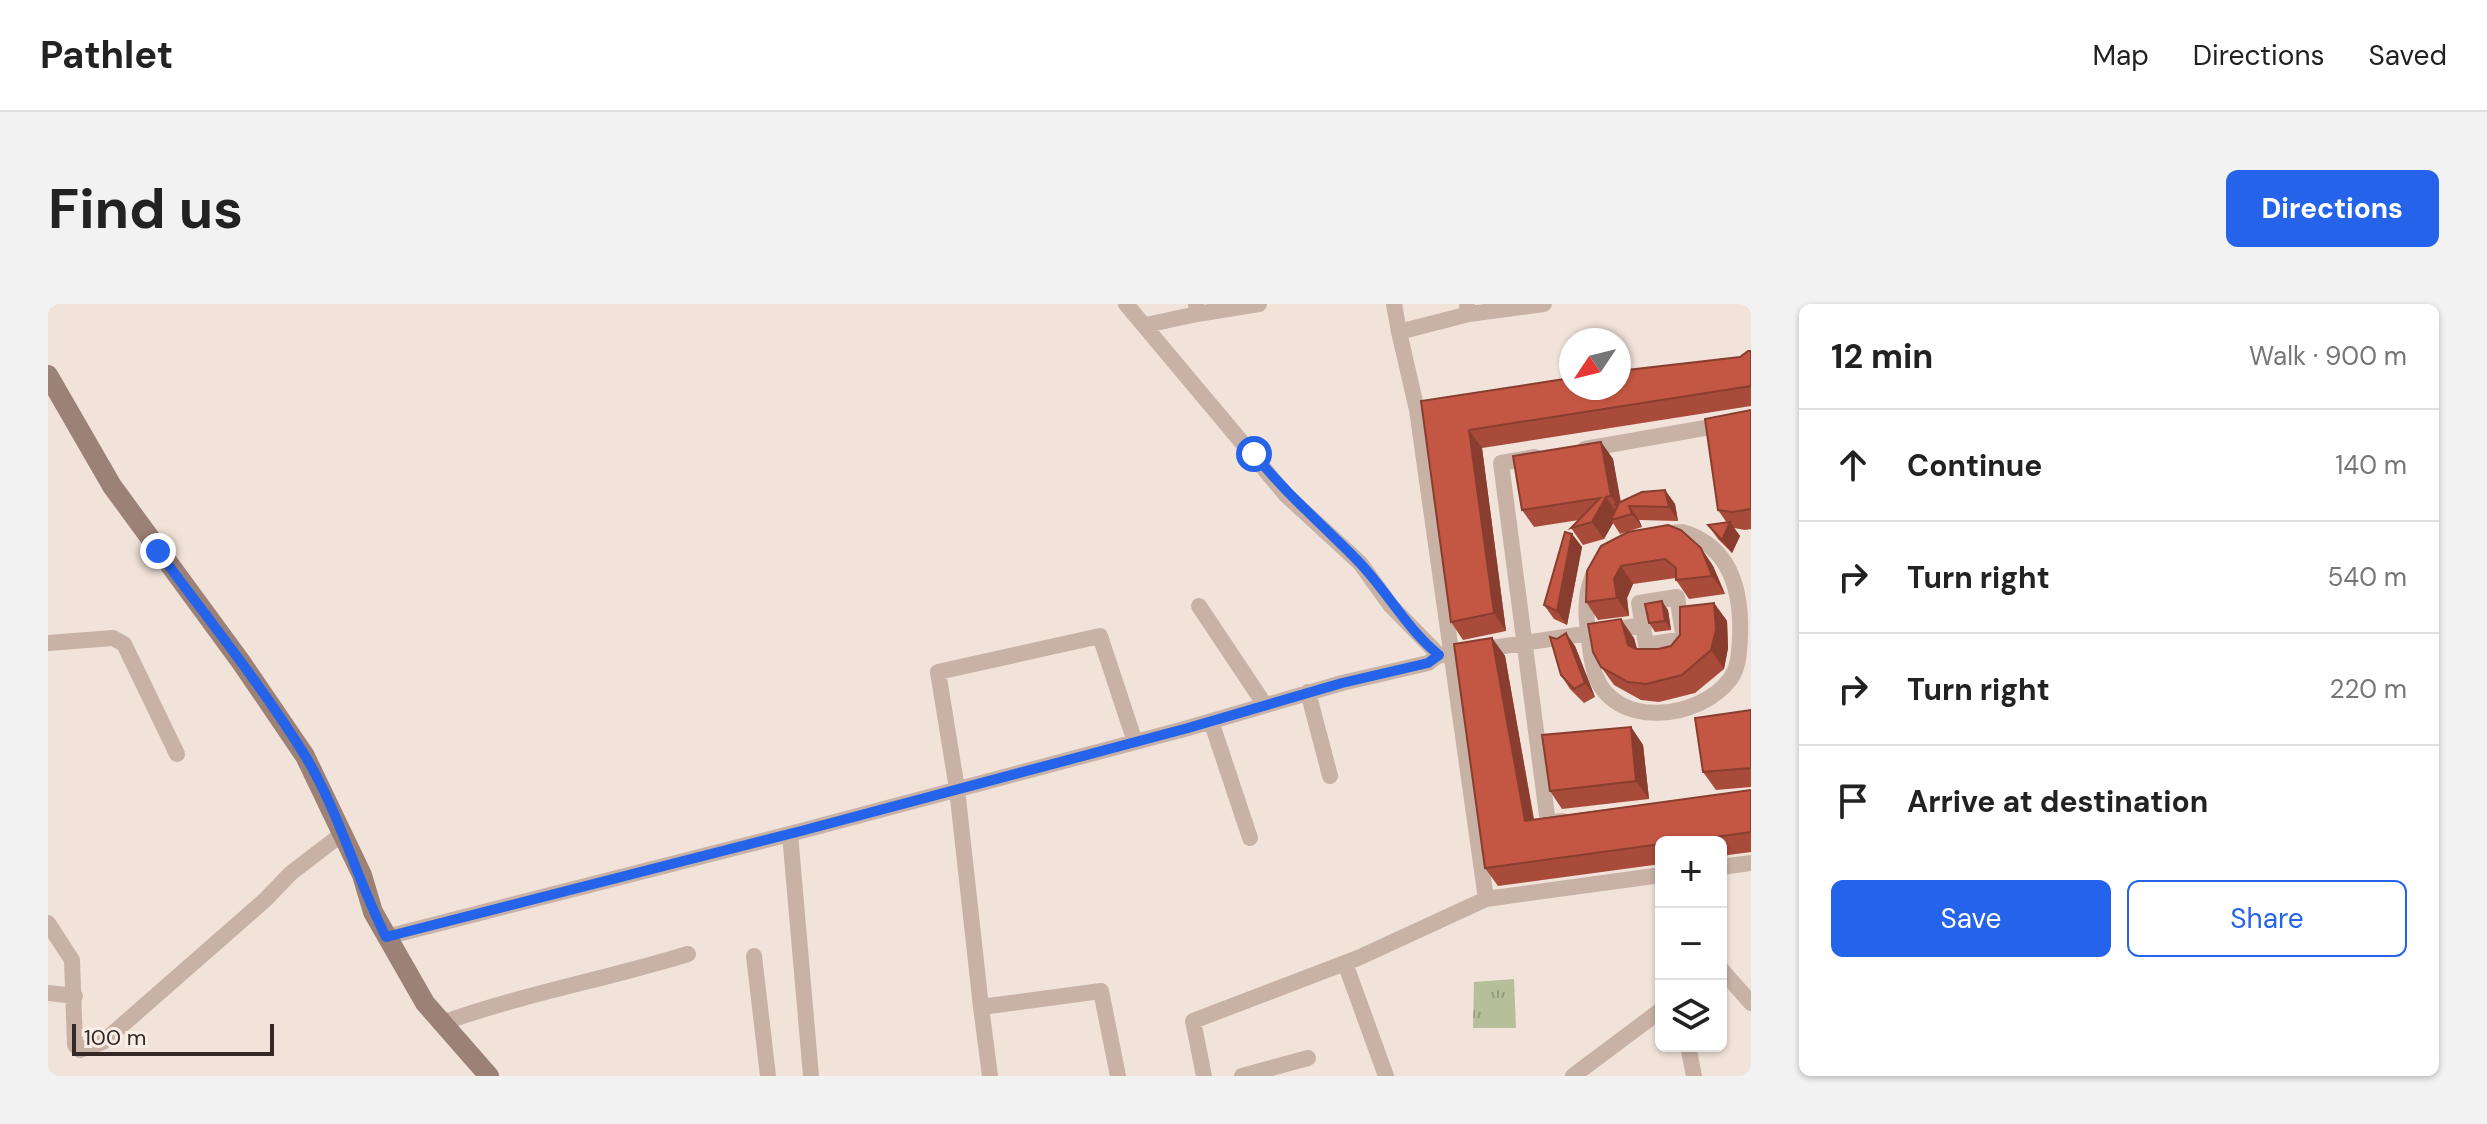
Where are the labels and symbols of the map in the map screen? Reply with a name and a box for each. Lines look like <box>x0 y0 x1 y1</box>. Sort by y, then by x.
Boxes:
north arrow <box>1559 328 1631 400</box>
route start <box>1236 436 1272 472</box>
route end <box>140 533 176 569</box>
scale bar <box>72 1020 274 1056</box>

